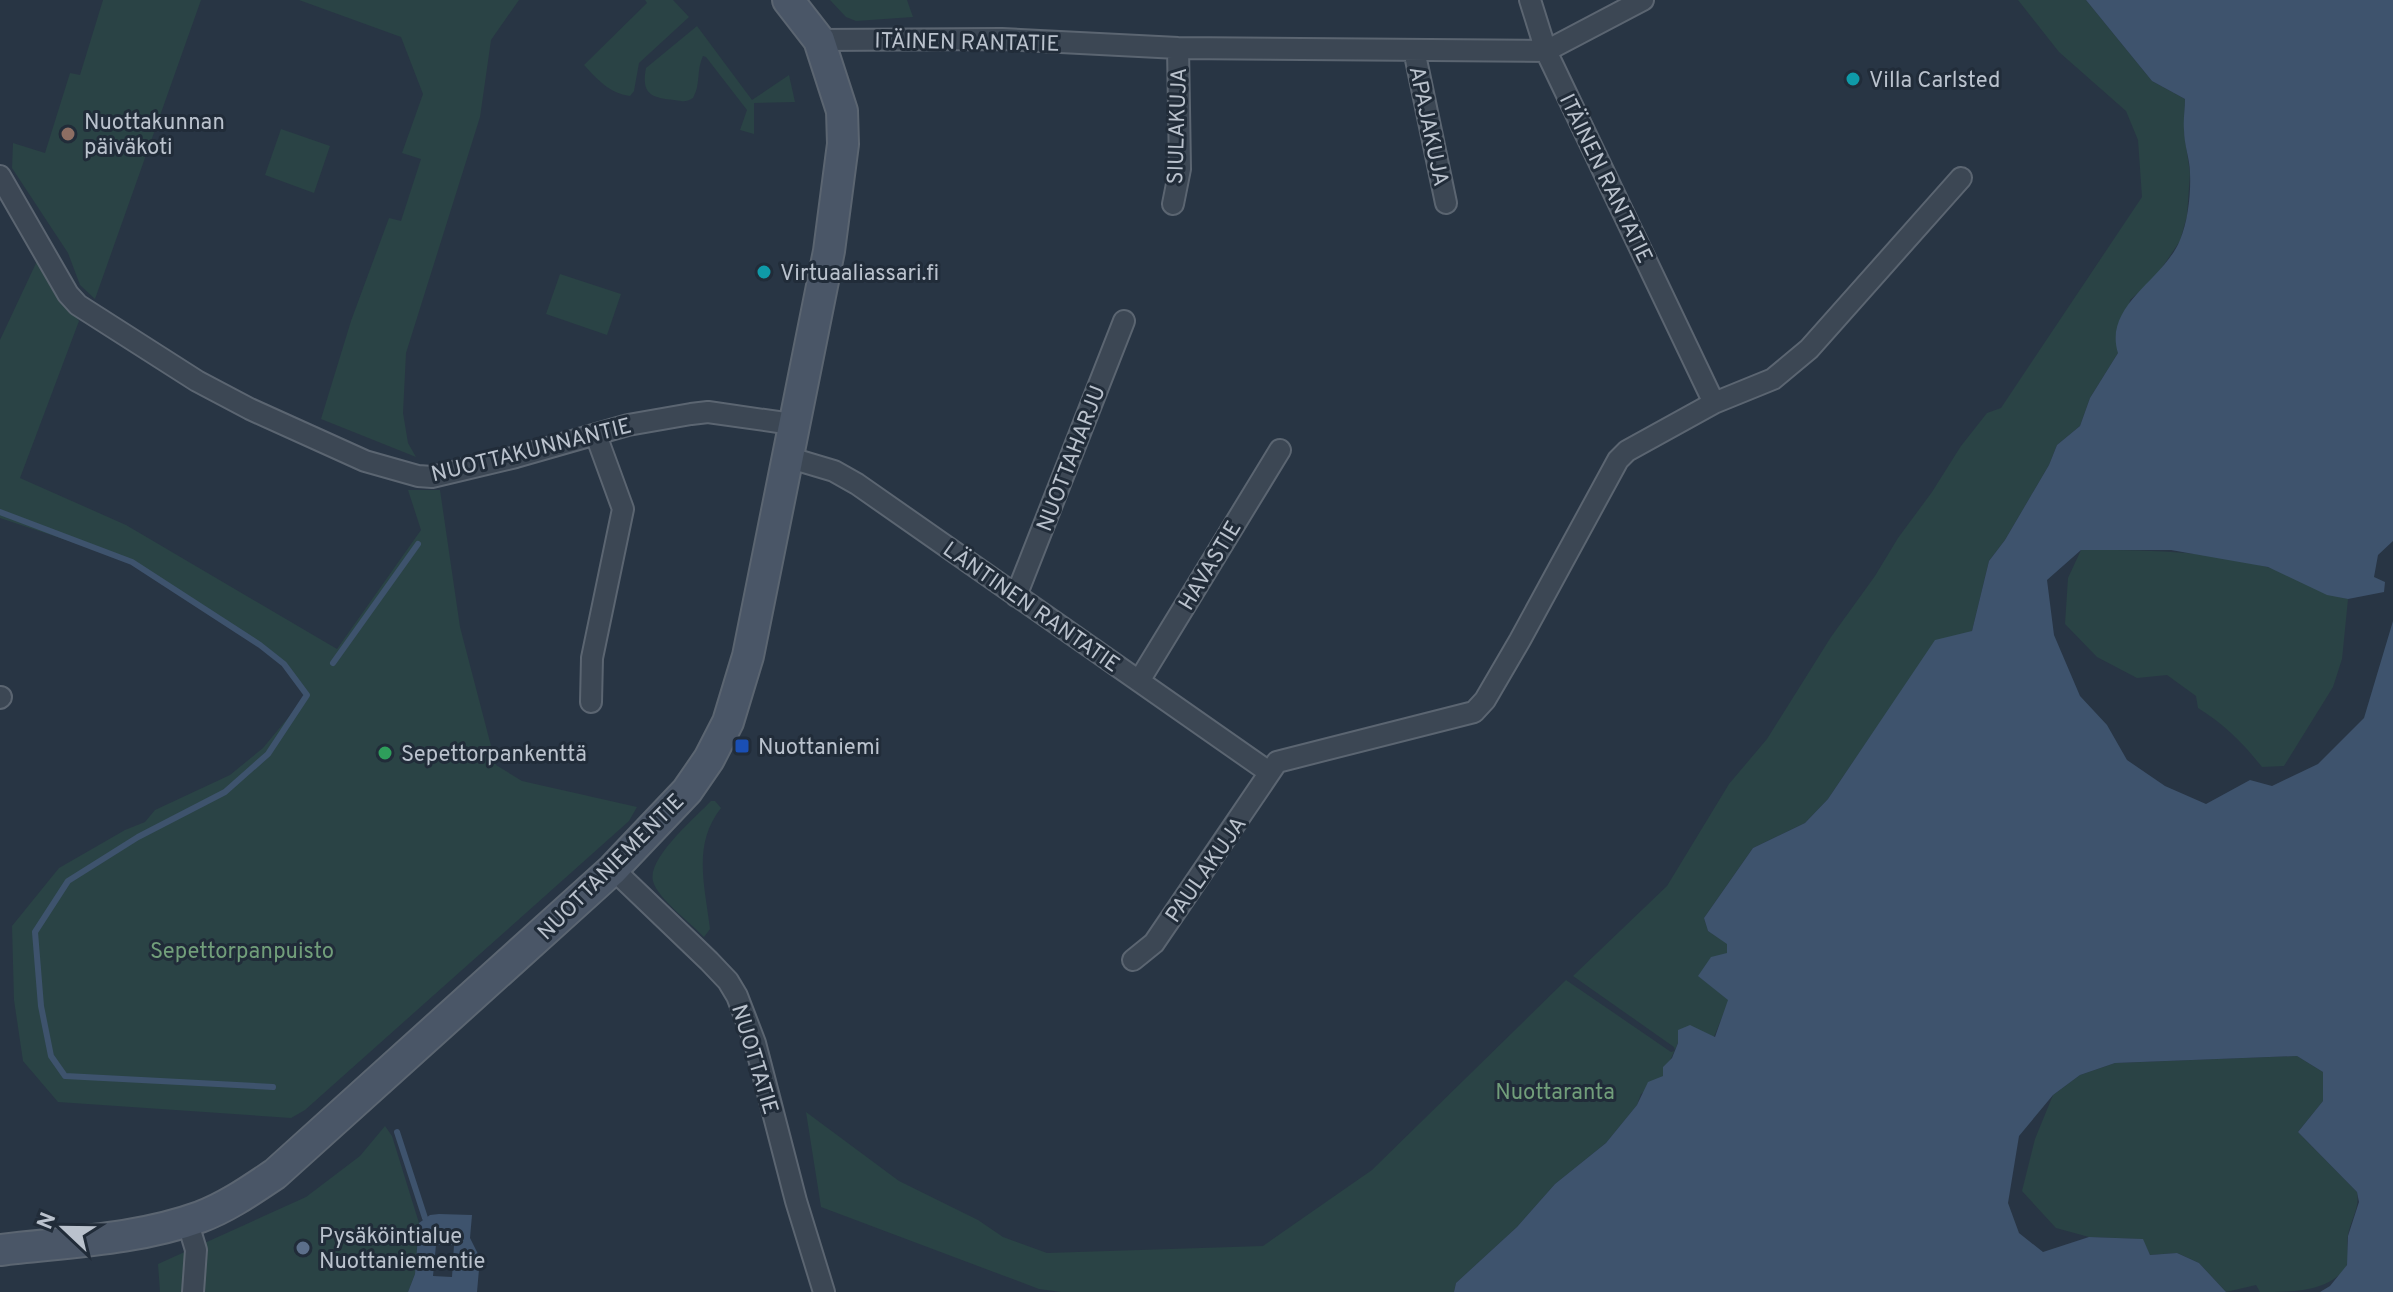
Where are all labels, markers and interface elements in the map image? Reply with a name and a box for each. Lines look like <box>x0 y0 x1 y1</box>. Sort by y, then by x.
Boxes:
street label: ITÄINEN RANTATIE <box>874 26 1060 59</box>
street label: APAJAKUJA <box>1402 64 1453 189</box>
street label: SIULAKUJA <box>1163 67 1194 185</box>
place label: Villa Carlsted <box>1869 68 2000 95</box>
marker: Villa Carlsted <box>1844 70 1862 88</box>
street label: ITÄINEN RANTATIE <box>1552 89 1659 268</box>
place label: Nuottakunnan päiväkoti <box>84 110 225 162</box>
marker: Nuottakunnan päiväkoti <box>59 125 77 143</box>
place label: Virtuaaliassari.fi <box>780 261 939 288</box>
marker: Virtuaaliassari.fi <box>755 263 773 281</box>
street label: NUOTTAHARJU <box>1032 382 1113 536</box>
street label: NUOTTAKUNNANTIE <box>429 413 635 489</box>
street label: HAVASTIE <box>1174 517 1248 616</box>
street label: LÄNTINEN RANTATIE <box>937 535 1125 679</box>
place label: Nuottaniemi <box>758 735 880 762</box>
marker: Nuottaniemi <box>733 737 751 755</box>
place label: Sepettorpankenttä <box>401 742 587 769</box>
marker: Sepettorpankenttä <box>376 744 394 762</box>
street label: NUOTTANIEMENTIE <box>533 789 691 947</box>
street label: PAULAKUJA <box>1161 812 1253 929</box>
park label: Sepettorpanpuisto <box>150 939 334 966</box>
street label: NUOTTATIE <box>724 1001 783 1118</box>
park label: Nuottaranta <box>1495 1080 1615 1107</box>
north arrow <box>24 1188 104 1268</box>
text: N <box>32 1209 63 1234</box>
place label: Pysäköintialue Nuottaniementie <box>319 1224 485 1276</box>
marker: Pysäköintialue Nuottaniementie <box>294 1239 312 1257</box>

